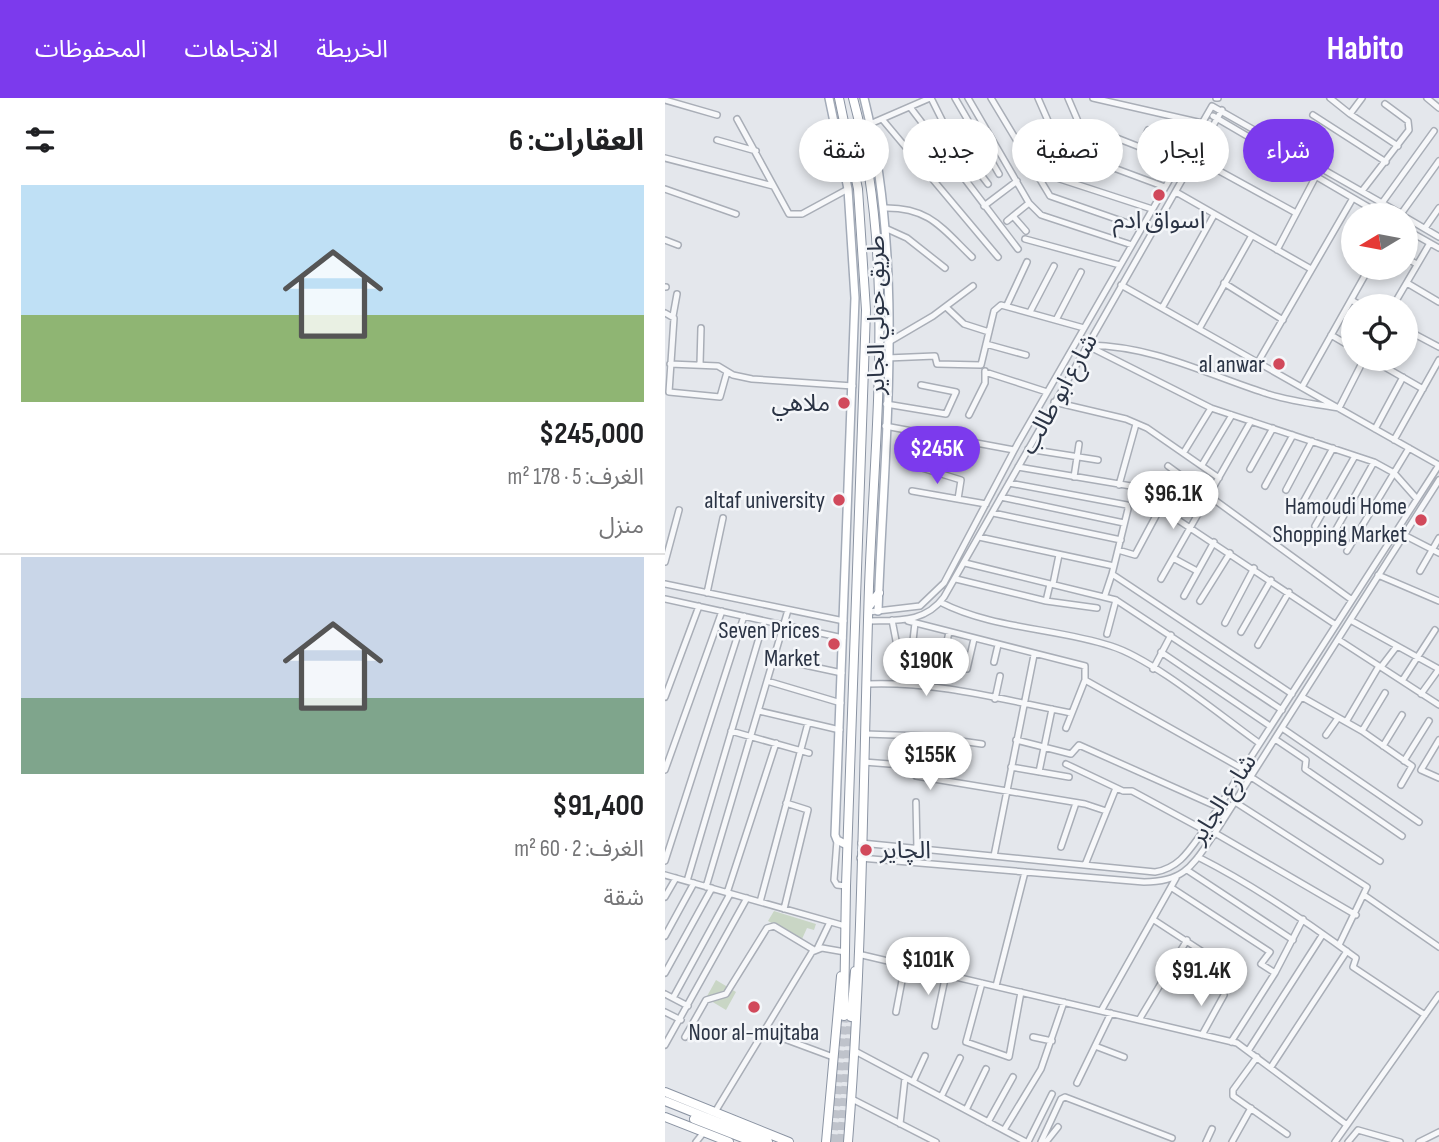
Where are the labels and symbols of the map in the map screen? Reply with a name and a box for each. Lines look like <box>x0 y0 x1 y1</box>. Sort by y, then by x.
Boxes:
marker: اسواق ادم <box>1151 187 1167 203</box>
north arrow <box>1341 203 1417 280</box>
place label: اسواق ادم <box>1113 206 1205 238</box>
street label: طريق حولي الجاير <box>862 235 894 396</box>
street label: شارع ابو طالب <box>1014 329 1106 460</box>
place label: al anwar <box>1199 350 1265 379</box>
marker: al anwar <box>1271 356 1287 372</box>
place label: ملاهي <box>772 389 830 421</box>
marker: ملاهي <box>836 395 852 411</box>
pin: $245K <box>888 426 986 486</box>
pin: $96.1K <box>1116 472 1230 531</box>
place label: altaf university <box>704 486 825 515</box>
marker: altaf university <box>831 492 847 508</box>
place label: Hamoudi Home Shopping Market <box>1272 492 1407 549</box>
marker: Hamoudi Home Shopping Market <box>1413 512 1429 528</box>
place label: Seven Prices Market <box>718 616 820 673</box>
marker: Seven Prices Market <box>826 636 842 652</box>
pin: $190K <box>877 638 975 698</box>
pin: $155K <box>881 732 979 792</box>
street label: شارع الجاير <box>1183 749 1264 851</box>
place label: الچاير <box>879 836 931 865</box>
marker: الچاير <box>858 842 874 858</box>
pin: $101K <box>879 937 977 997</box>
pin: $91.4K <box>1144 948 1258 1008</box>
marker: Noor al-mujtaba <box>746 999 762 1015</box>
place label: Noor al-mujtaba <box>689 1018 819 1047</box>

